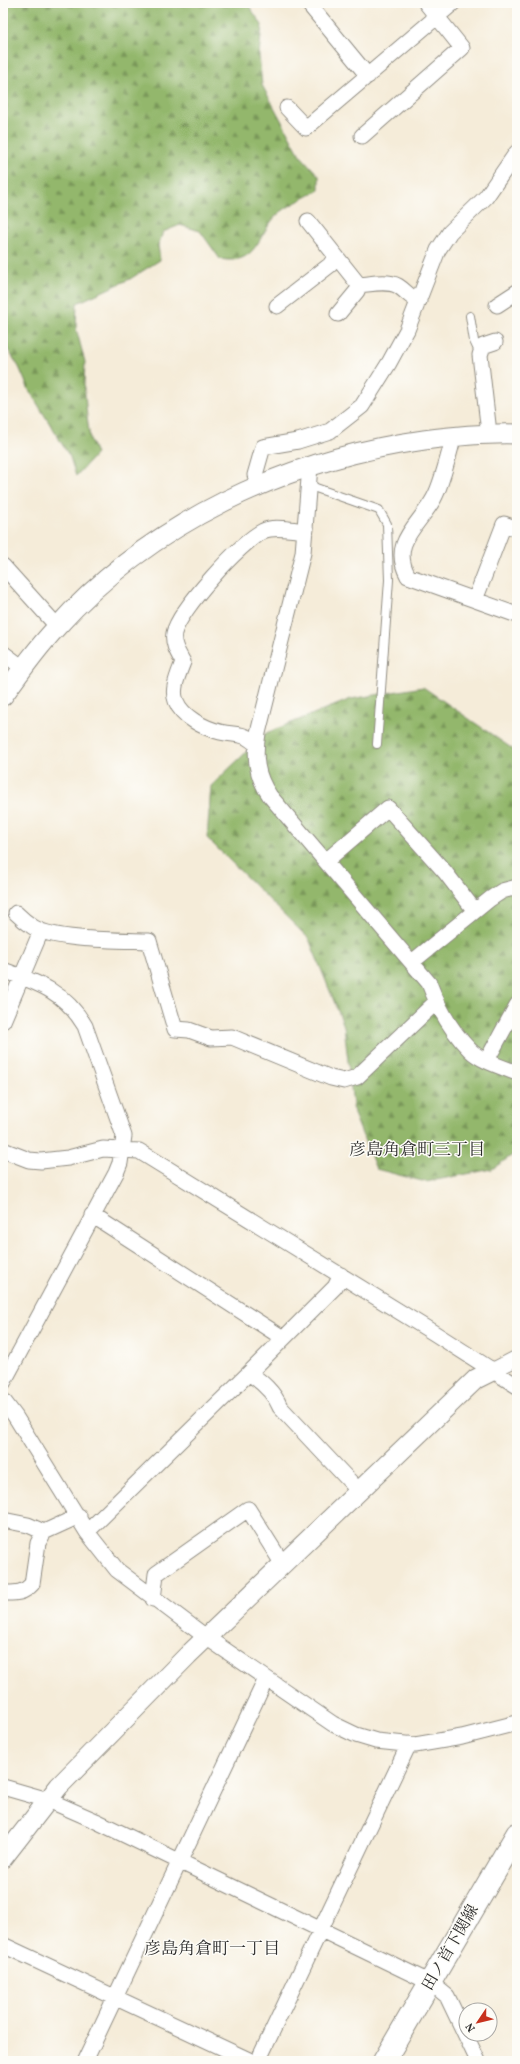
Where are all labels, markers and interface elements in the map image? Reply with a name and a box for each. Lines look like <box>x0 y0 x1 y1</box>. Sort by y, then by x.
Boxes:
district label: 彦島角倉町三丁目 <box>349 1139 485 1162</box>
street label: 田ノ首下関線 <box>417 1901 485 1995</box>
district label: 彦島角倉町一丁目 <box>144 1938 280 1961</box>
north arrow <box>458 2002 498 2042</box>
text: N <box>463 2019 479 2034</box>

